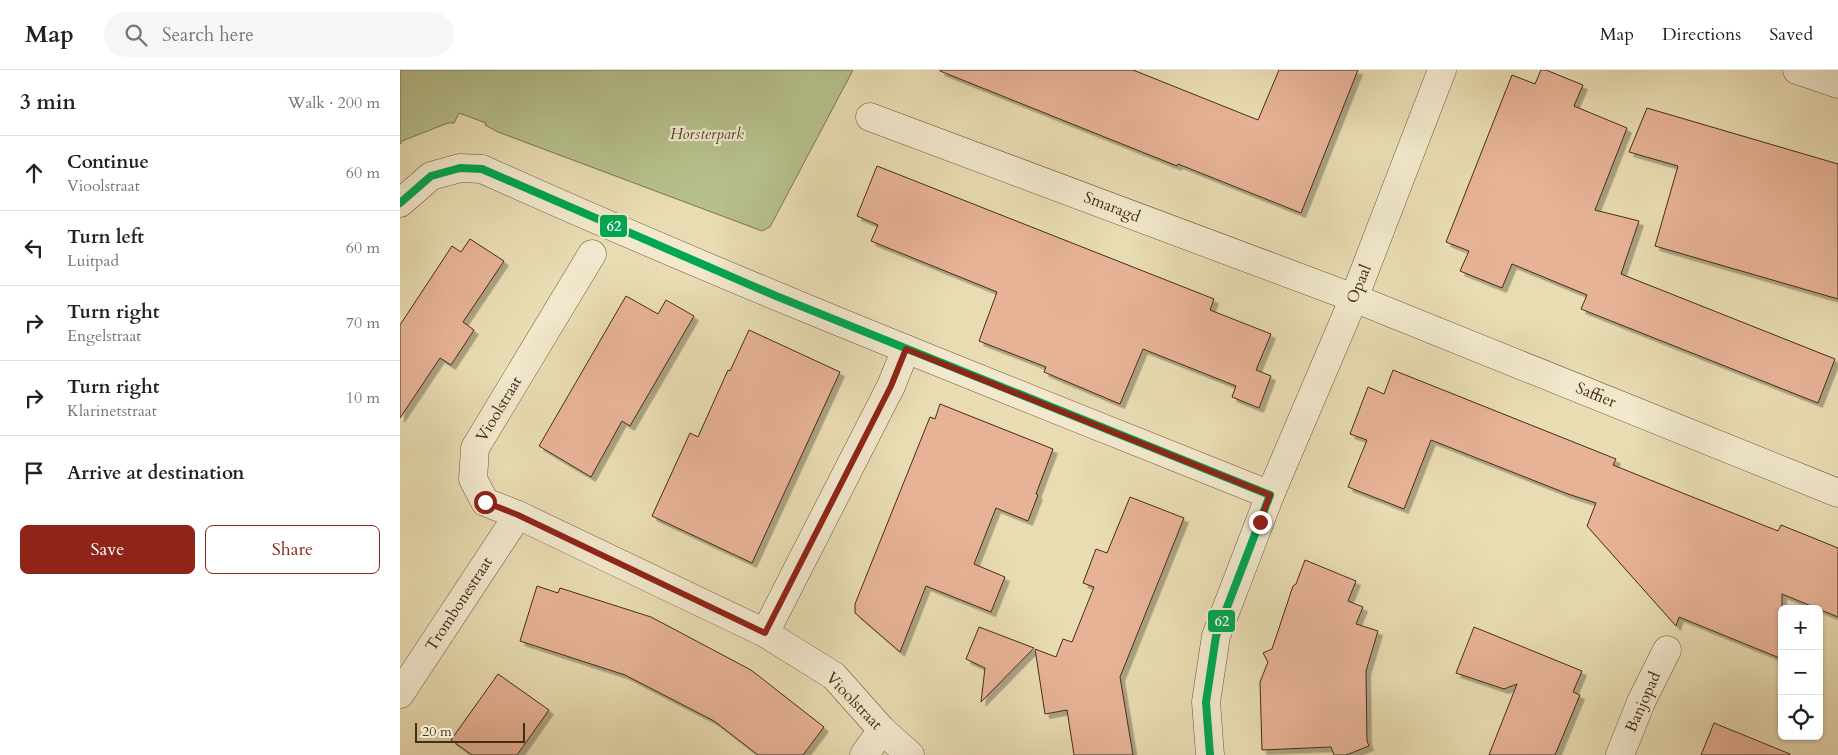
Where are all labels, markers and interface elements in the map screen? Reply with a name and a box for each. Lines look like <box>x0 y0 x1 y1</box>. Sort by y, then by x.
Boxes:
search box <box>104 12 454 57</box>
text: Map <box>25 18 74 51</box>
icon: search <box>122 21 150 49</box>
text: Search here <box>162 22 254 48</box>
text: Map <box>1600 22 1634 47</box>
text: Directions <box>1662 22 1741 47</box>
text: Saved <box>1769 22 1813 47</box>
text: 3 min <box>20 88 76 117</box>
text: Walk · 200 m <box>288 92 380 114</box>
park label: Horsterpark <box>670 123 744 145</box>
text: Continue <box>67 149 149 175</box>
icon: ahead <box>20 159 48 187</box>
text: 60 m <box>346 162 380 184</box>
text: Vioolstraat <box>67 175 140 197</box>
street label: Smaragd <box>1081 186 1144 228</box>
line badge: 62 <box>599 214 628 238</box>
text: 62 <box>607 217 621 236</box>
text: Turn left <box>67 224 144 250</box>
icon: left <box>20 234 48 262</box>
text: 60 m <box>346 237 380 259</box>
text: Luitpad <box>67 250 119 272</box>
street label: Opaal <box>1341 261 1377 307</box>
text: Turn right <box>67 299 159 325</box>
icon: right <box>20 309 48 337</box>
text: 70 m <box>346 312 380 334</box>
text: Engelstraat <box>67 325 141 347</box>
street label: Vioolstraat <box>471 372 527 446</box>
text: Turn right <box>67 374 159 400</box>
street label: Saffier <box>1572 377 1620 413</box>
icon: right <box>20 384 48 412</box>
text: 10 m <box>346 387 380 409</box>
text: Klarinetstraat <box>67 400 157 422</box>
icon: arrive <box>20 459 48 487</box>
text: Arrive at destination <box>67 460 244 486</box>
route start <box>474 491 497 514</box>
route end <box>1249 511 1272 534</box>
button: Save <box>20 525 195 574</box>
button: Share <box>205 525 380 574</box>
street label: Trombonestraat <box>420 553 498 655</box>
map controls <box>1778 605 1823 740</box>
button: + <box>1778 605 1823 650</box>
line badge: 62 <box>1207 609 1236 633</box>
text: 62 <box>1215 612 1229 631</box>
button: − <box>1778 650 1823 695</box>
street label: Vioolstraat <box>821 667 887 735</box>
street label: Banjopad <box>1620 668 1666 736</box>
button: locate <box>1778 695 1823 740</box>
scale bar <box>415 720 525 743</box>
text: 20 m <box>422 722 452 741</box>

